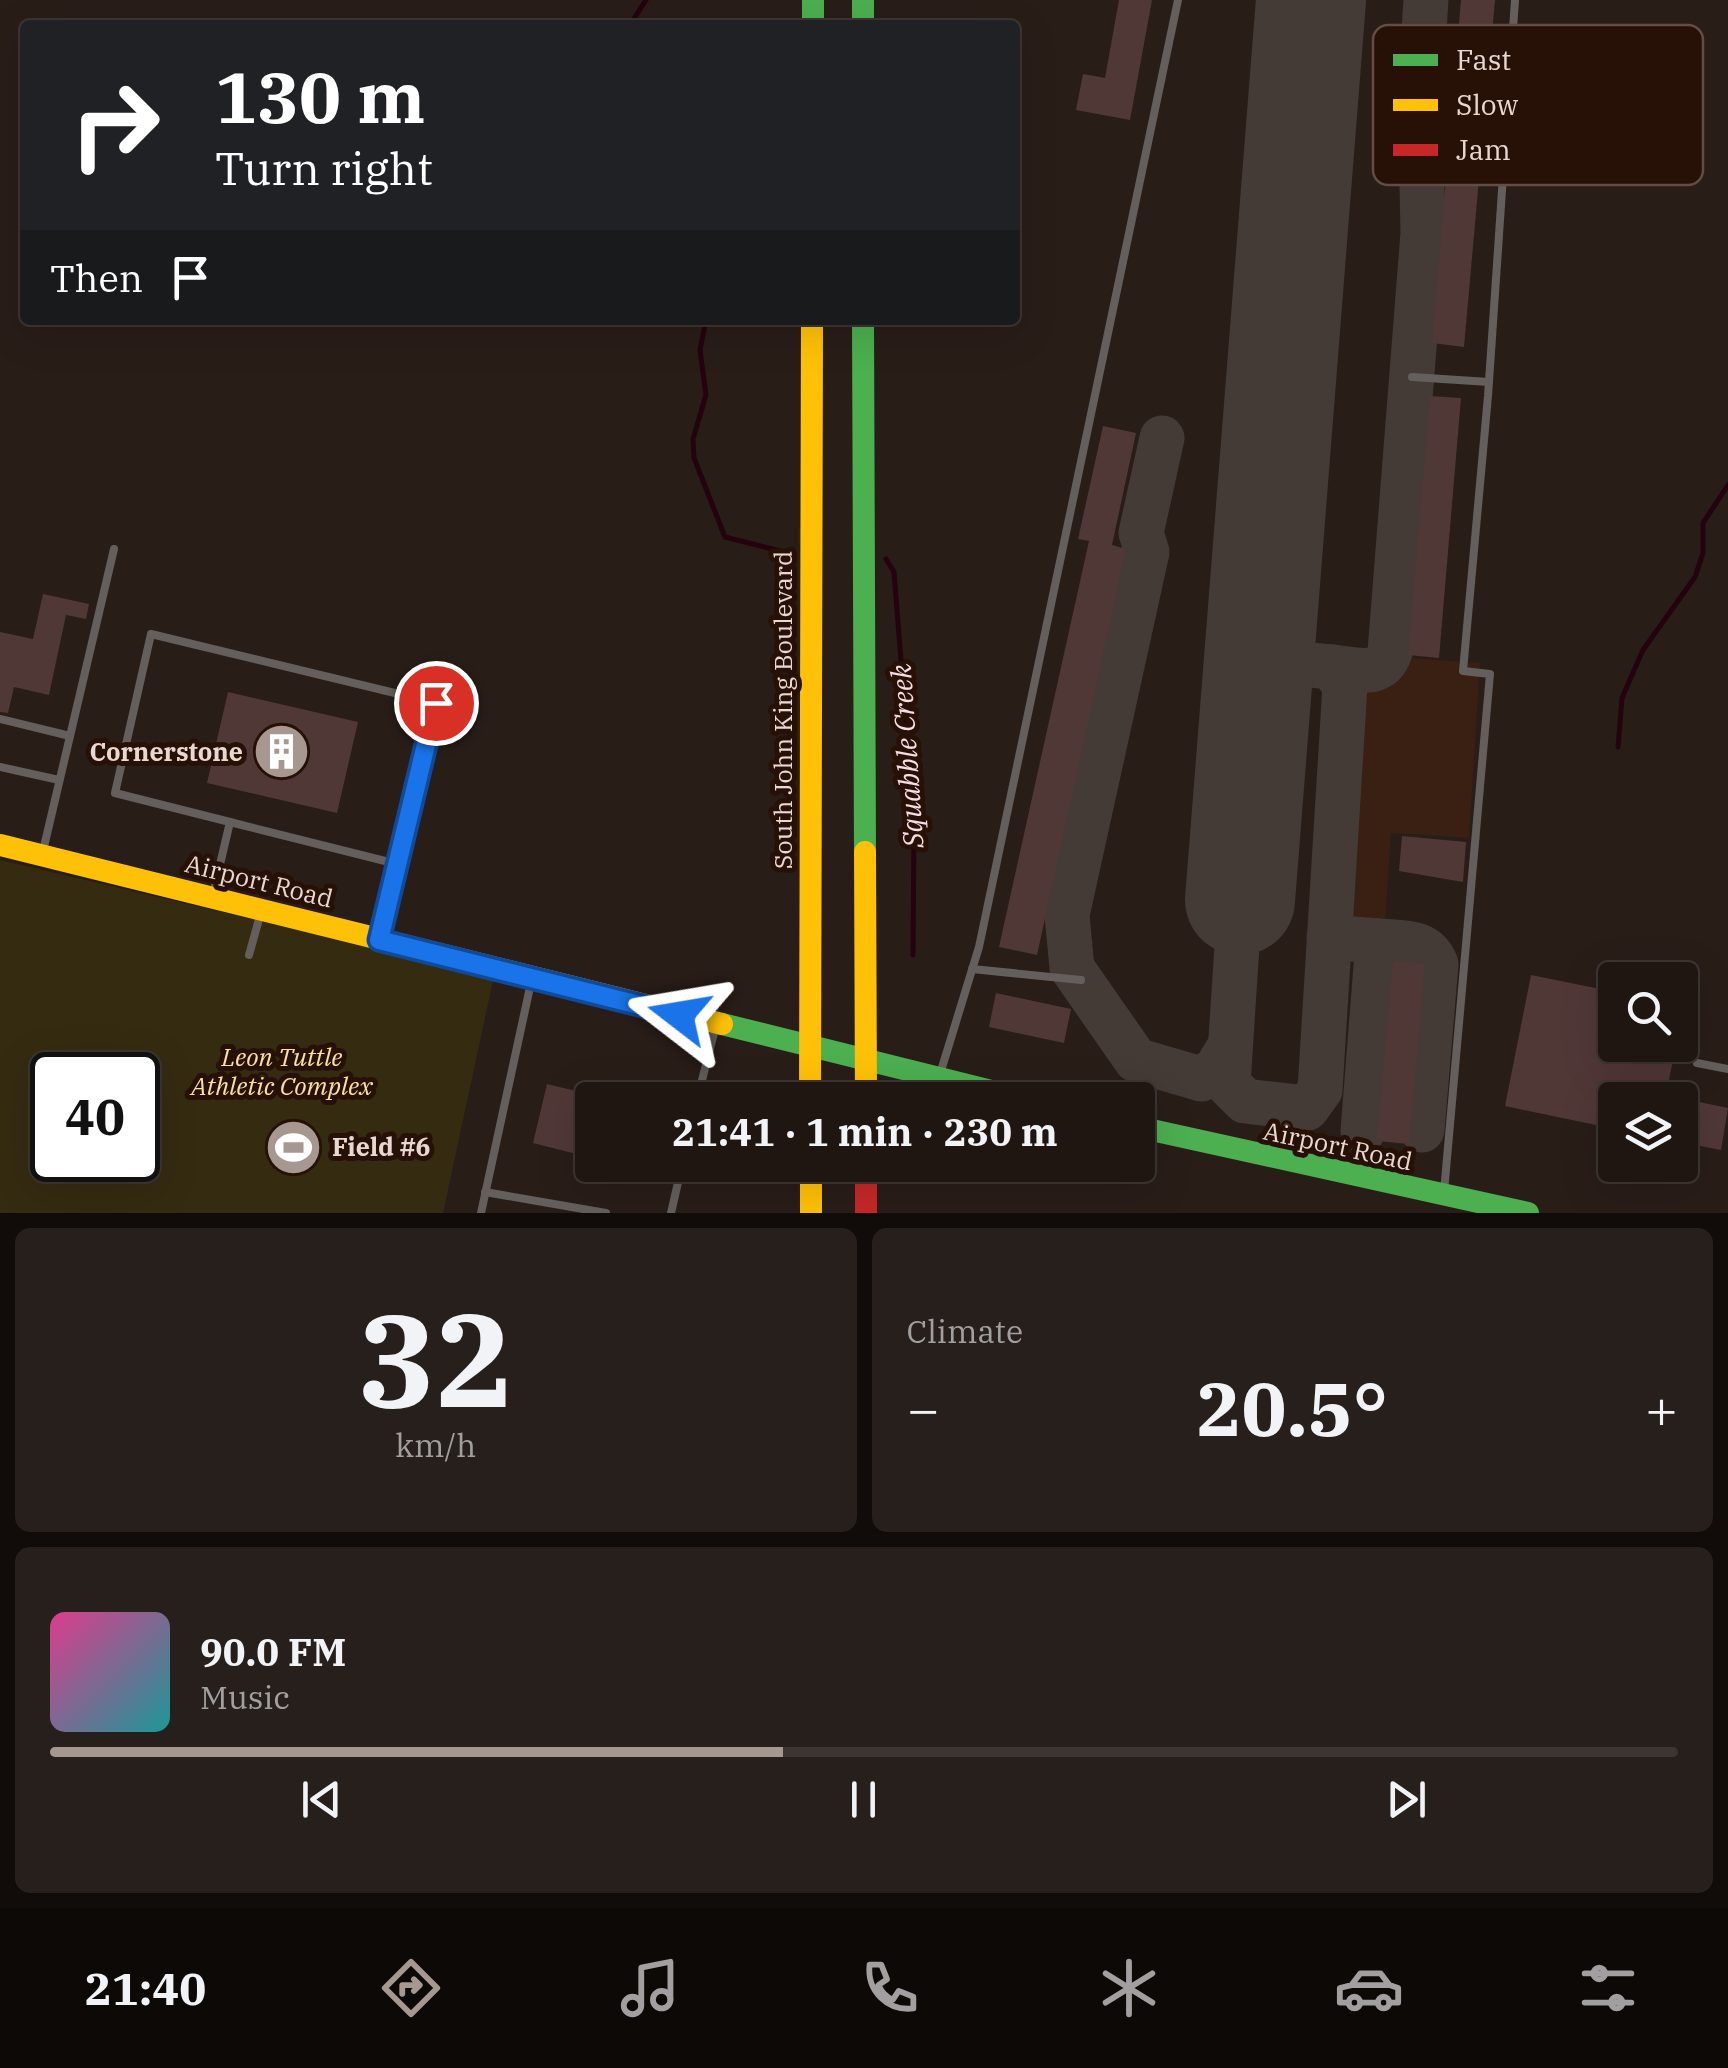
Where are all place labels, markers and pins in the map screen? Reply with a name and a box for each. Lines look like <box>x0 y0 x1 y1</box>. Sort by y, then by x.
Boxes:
pin <box>394 661 479 746</box>
building icon: Cornerstone <box>252 722 312 782</box>
place label: Cornerstone <box>90 735 243 768</box>
sports icon: Field #6 <box>263 1117 323 1177</box>
place label: Field #6 <box>332 1130 431 1163</box>

